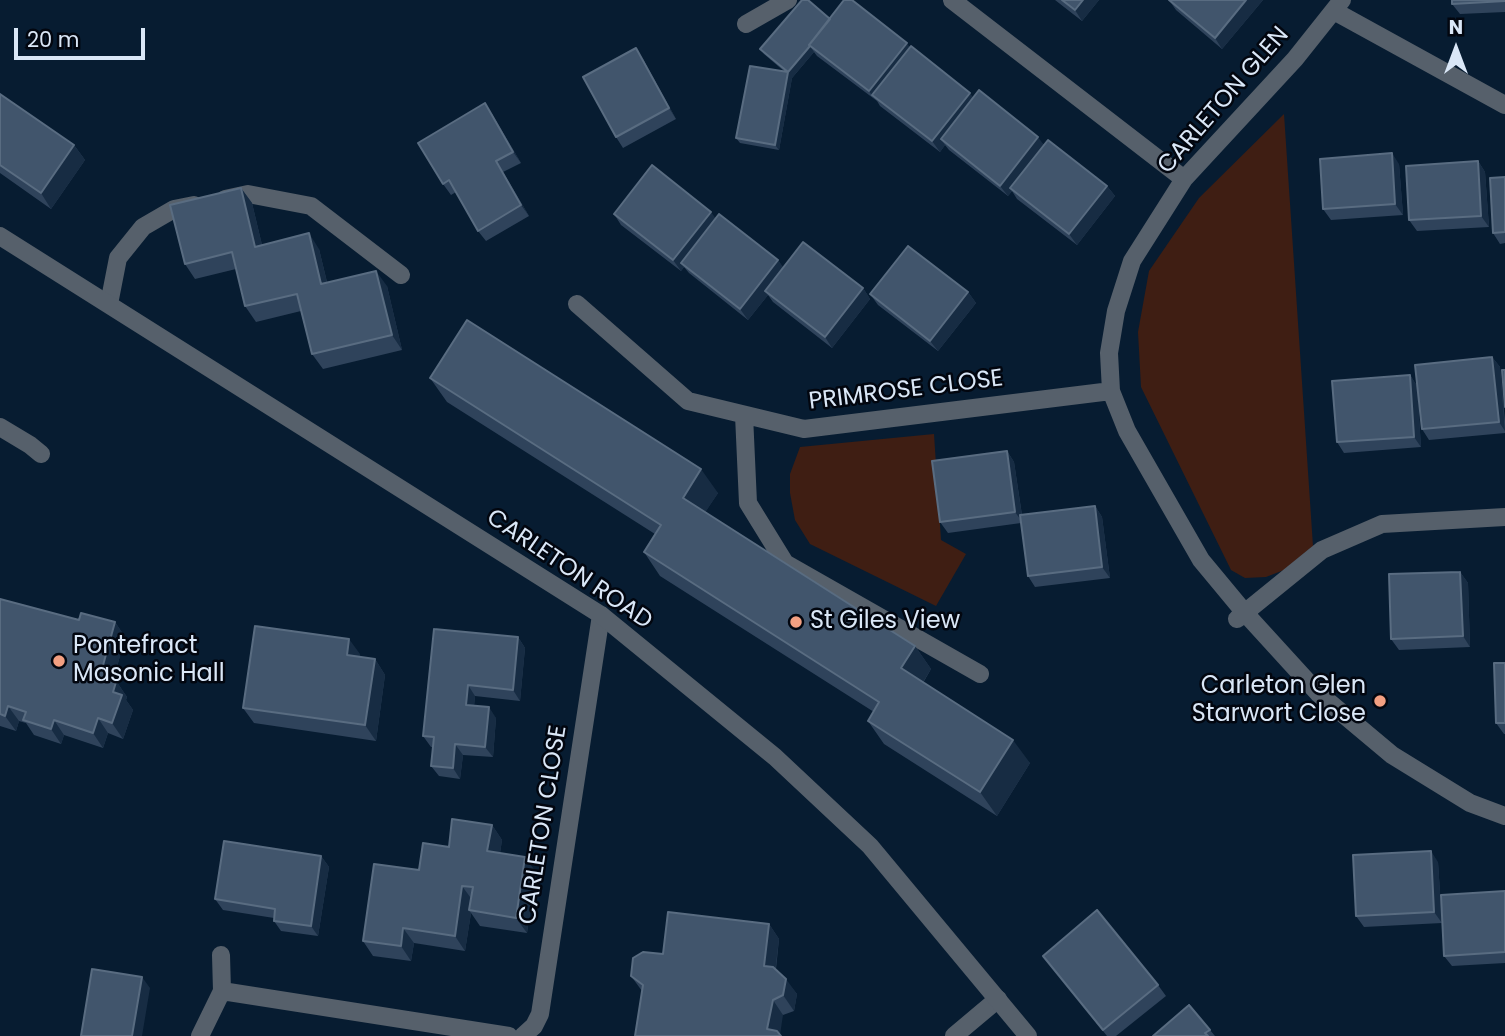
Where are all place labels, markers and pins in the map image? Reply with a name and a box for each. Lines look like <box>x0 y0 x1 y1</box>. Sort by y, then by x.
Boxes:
place label: St Giles View <box>810 608 960 636</box>
marker: St Giles View <box>788 614 804 630</box>
place label: Pontefract Masonic Hall <box>73 633 225 689</box>
marker: Pontefract Masonic Hall <box>51 653 67 669</box>
place label: Carleton Glen Starwort Close <box>1192 673 1366 729</box>
marker: Carleton Glen Starwort Close <box>1372 693 1388 709</box>

